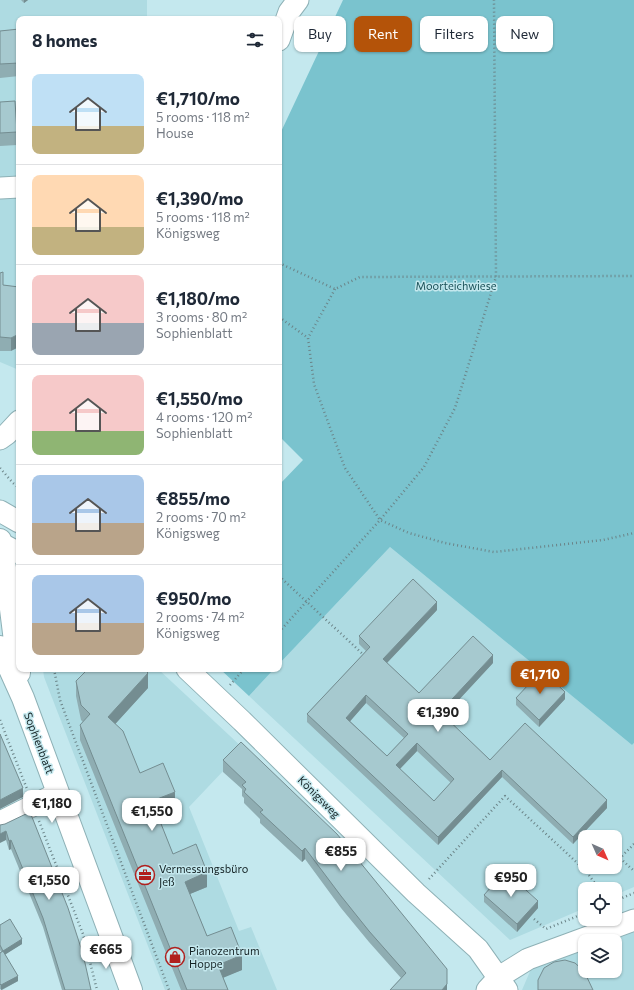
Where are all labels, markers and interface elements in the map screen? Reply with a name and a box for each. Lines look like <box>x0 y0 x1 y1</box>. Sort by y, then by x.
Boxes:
chip: Buy <box>294 16 346 52</box>
chip: Rent <box>354 16 412 52</box>
chip: Filters <box>420 16 488 52</box>
chip: New <box>496 16 553 52</box>
icon: filters <box>244 29 266 51</box>
text: 8 homes <box>32 30 97 51</box>
text: €1,710/mo <box>156 88 240 109</box>
icon: home <box>64 90 112 138</box>
text: 5 rooms · 118 m² <box>156 109 250 125</box>
text: House <box>156 125 194 141</box>
text: €1,390/mo <box>156 188 243 209</box>
icon: home <box>64 191 112 239</box>
text: 5 rooms · 118 m² <box>156 209 250 225</box>
text: Königsweg <box>156 225 220 241</box>
park label: Moorteichwiese <box>416 279 497 292</box>
text: €1,180/mo <box>156 288 240 309</box>
icon: home <box>64 291 112 339</box>
text: 3 rooms · 80 m² <box>156 309 247 325</box>
text: Sophienblatt <box>156 325 233 341</box>
text: €1,550/mo <box>156 388 243 409</box>
icon: home <box>64 391 112 439</box>
text: 4 rooms · 120 m² <box>156 409 252 425</box>
text: Sophienblatt <box>156 425 233 441</box>
text: €855/mo <box>156 488 230 509</box>
icon: home <box>64 491 112 539</box>
text: 2 rooms · 70 m² <box>156 509 246 525</box>
text: Königsweg <box>156 525 220 541</box>
text: €950/mo <box>156 588 231 609</box>
icon: home <box>64 591 112 639</box>
text: 2 rooms · 74 m² <box>156 609 244 625</box>
text: Königsweg <box>156 625 220 641</box>
pin: €1,710 <box>507 661 573 695</box>
text: €1,710 <box>520 666 560 682</box>
pin: €1,390 <box>405 699 471 733</box>
text: €1,390 <box>417 704 459 720</box>
street label: Sophienblatt <box>22 710 57 776</box>
street label: Königsweg <box>296 773 343 820</box>
pin: €1,180 <box>19 790 85 824</box>
text: €1,180 <box>32 795 72 811</box>
pin: €1,550 <box>119 798 185 832</box>
text: €1,550 <box>131 803 173 819</box>
north arrow <box>578 830 622 874</box>
map controls <box>578 830 622 978</box>
pin: €855 <box>317 838 365 872</box>
text: €855 <box>325 843 357 859</box>
place label: Vermessungsbüro Jeß <box>159 862 249 889</box>
office icon: Vermessungsbüro Jeß <box>134 864 156 886</box>
pin: €950 <box>487 864 535 898</box>
pin: €1,550 <box>16 867 82 901</box>
text: €950 <box>494 869 528 885</box>
text: €1,550 <box>28 872 70 888</box>
button: locate <box>578 882 622 926</box>
button: layers <box>578 934 622 978</box>
pin: €665 <box>82 936 130 970</box>
text: €665 <box>90 941 122 957</box>
place label: Pianozentrum Hoppe <box>189 944 260 970</box>
shop icon: Pianozentrum Hoppe <box>164 946 186 968</box>

